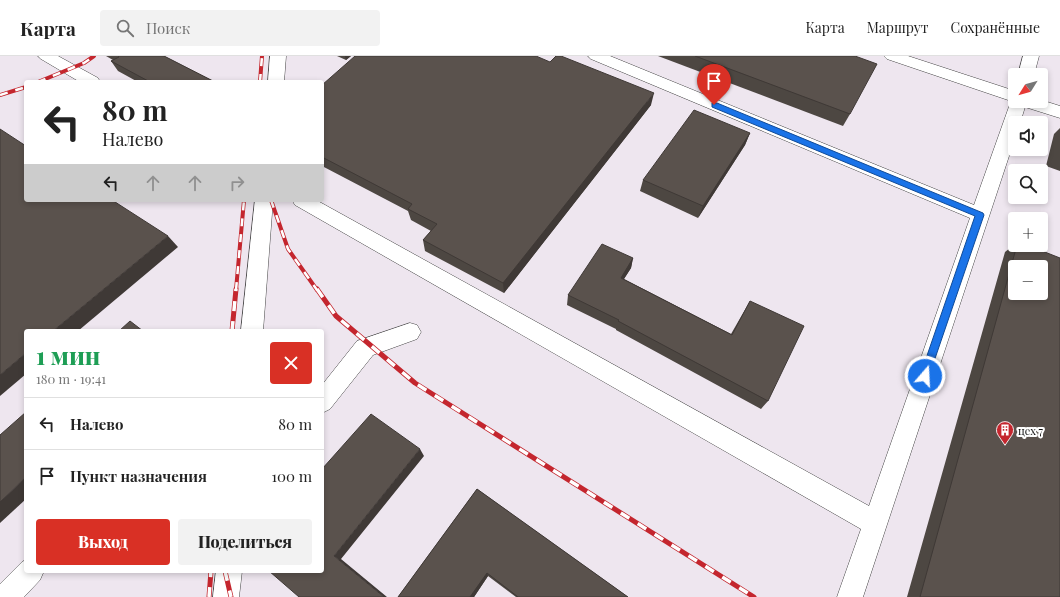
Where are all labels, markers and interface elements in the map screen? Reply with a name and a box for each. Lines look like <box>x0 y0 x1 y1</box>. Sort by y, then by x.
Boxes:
search box <box>100 10 380 46</box>
text: Карта <box>20 15 76 41</box>
icon: search <box>114 17 136 39</box>
text: Поиск <box>146 18 190 38</box>
text: Карта <box>805 18 845 37</box>
text: Маршрут <box>867 18 929 37</box>
text: Сохранённые <box>951 18 1040 37</box>
pin <box>697 64 731 105</box>
north arrow <box>1008 68 1048 108</box>
map controls <box>1008 68 1048 300</box>
icon: arrive <box>703 70 725 92</box>
text: 80 m <box>102 91 168 128</box>
icon: left <box>36 96 88 148</box>
button: sound <box>1008 116 1048 156</box>
text: Налево <box>102 127 163 151</box>
button: search <box>1008 164 1048 204</box>
icon: left <box>100 172 122 194</box>
icon: ahead <box>142 172 164 194</box>
icon: ahead <box>184 172 206 194</box>
icon: right <box>226 172 248 194</box>
button: + <box>1008 212 1048 252</box>
button: − <box>1008 260 1048 300</box>
text: 1 мин <box>36 339 100 371</box>
button: close <box>270 342 312 384</box>
position arrow <box>904 355 946 397</box>
text: 180 m · 19:41 <box>36 370 106 387</box>
icon: left <box>36 413 58 435</box>
text: Налево <box>70 414 123 434</box>
text: 80 m <box>278 414 312 434</box>
building icon: цех 7 <box>995 420 1015 445</box>
place label: цех 7 <box>1018 423 1044 438</box>
icon: arrive <box>36 465 58 487</box>
text: Пункт назначения <box>70 466 207 486</box>
text: 100 m <box>271 466 312 486</box>
button: Выход <box>36 519 170 565</box>
button: Поделиться <box>178 519 312 565</box>

